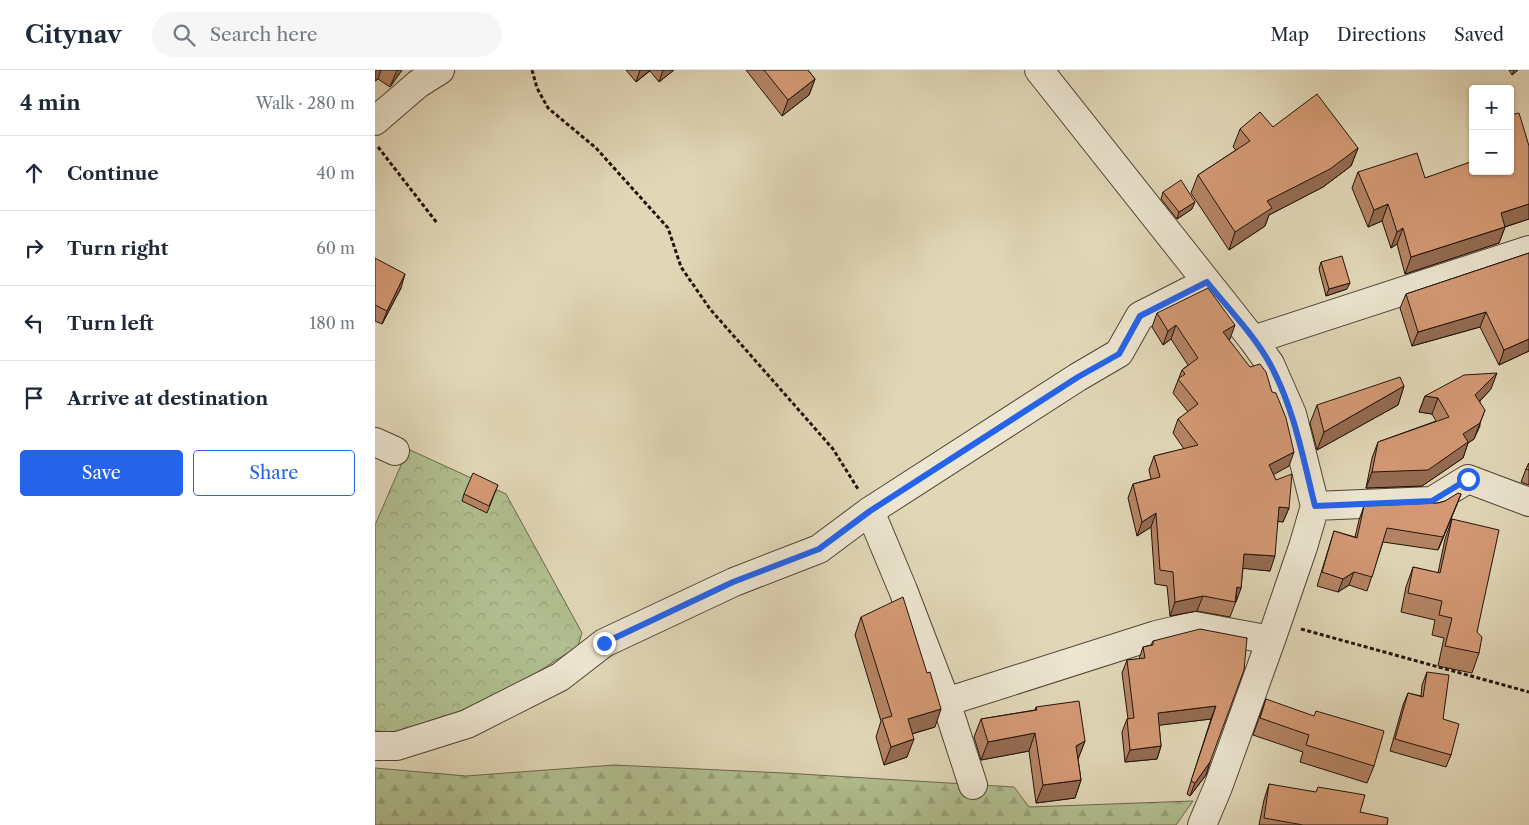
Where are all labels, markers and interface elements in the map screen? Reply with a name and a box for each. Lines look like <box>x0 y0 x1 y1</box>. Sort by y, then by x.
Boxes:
search box <box>152 12 502 57</box>
text: Citynav <box>25 20 122 49</box>
icon: search <box>170 21 198 49</box>
text: Search here <box>210 23 317 46</box>
text: Map <box>1270 24 1309 46</box>
text: Directions <box>1337 24 1426 46</box>
text: Saved <box>1454 24 1504 46</box>
map controls <box>1469 85 1514 175</box>
button: + <box>1469 85 1514 130</box>
text: 4 min <box>20 90 81 115</box>
text: Walk · 280 m <box>256 93 355 113</box>
button: − <box>1469 130 1514 175</box>
icon: ahead <box>20 159 48 187</box>
text: Continue <box>67 162 159 185</box>
text: 40 m <box>316 163 355 183</box>
icon: right <box>20 234 48 262</box>
text: Turn right <box>67 237 168 260</box>
text: 60 m <box>316 238 355 258</box>
icon: left <box>20 309 48 337</box>
text: Turn left <box>67 312 154 335</box>
text: 180 m <box>309 313 355 333</box>
icon: arrive <box>20 384 48 412</box>
text: Arrive at destination <box>67 387 268 410</box>
button: Save <box>20 450 183 496</box>
button: Share <box>193 450 355 496</box>
route start <box>1457 468 1480 491</box>
route end <box>593 632 616 655</box>

